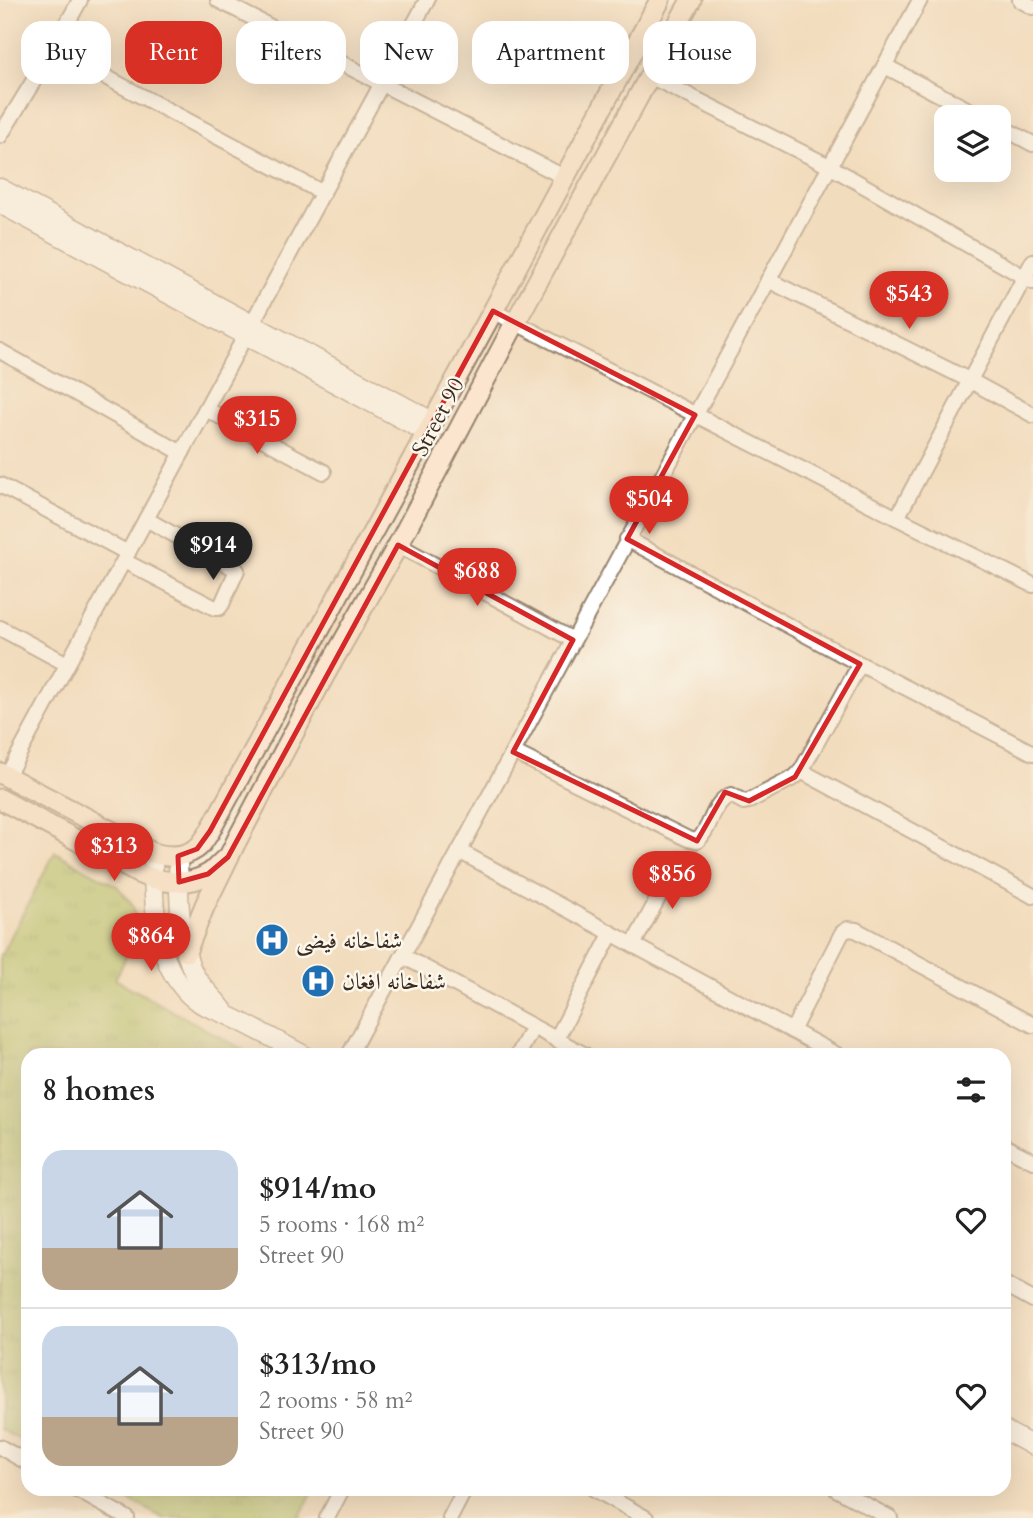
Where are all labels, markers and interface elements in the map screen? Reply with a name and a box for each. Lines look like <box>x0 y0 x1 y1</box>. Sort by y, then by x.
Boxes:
chip: Buy <box>21 21 111 84</box>
chip: Rent <box>125 21 222 84</box>
chip: Filters <box>236 21 346 84</box>
chip: New <box>360 21 458 84</box>
chip: Apartment <box>472 21 629 84</box>
chip: House <box>643 21 756 84</box>
map controls <box>934 105 1011 182</box>
button: layers <box>934 105 1011 182</box>
pin: $543 <box>868 272 950 331</box>
text: $543 <box>885 278 933 309</box>
street label: Street 90 <box>404 372 472 462</box>
pin: $315 <box>216 396 298 456</box>
text: $315 <box>233 403 281 434</box>
pin: $504 <box>608 476 690 536</box>
text: $504 <box>625 483 673 514</box>
pin: $914 <box>172 522 254 582</box>
text: $914 <box>189 529 237 560</box>
pin: $688 <box>436 548 518 608</box>
text: $688 <box>453 555 501 586</box>
pin: $313 <box>73 824 155 883</box>
text: $313 <box>90 830 138 861</box>
pin: $856 <box>631 852 713 911</box>
text: $856 <box>648 858 696 889</box>
pin: $864 <box>110 914 192 973</box>
text: $864 <box>127 920 175 951</box>
hospital icon: شفاخانه فیضی <box>253 921 291 959</box>
place label: شفاخانه فیضی <box>296 925 402 957</box>
hospital icon: شفاخانه افغان <box>299 962 337 1000</box>
place label: شفاخانه افغان <box>342 966 446 997</box>
text: 8 homes <box>42 1070 155 1111</box>
icon: filters <box>952 1071 990 1109</box>
text: $914/mo <box>259 1168 376 1209</box>
icon: home <box>98 1178 182 1262</box>
icon: heart <box>952 1201 990 1239</box>
text: 5 rooms · 168 m² <box>259 1209 424 1240</box>
text: Street 90 <box>259 1240 344 1271</box>
text: $313/mo <box>259 1344 376 1385</box>
icon: home <box>98 1354 182 1438</box>
icon: heart <box>952 1377 990 1415</box>
text: 2 rooms · 58 m² <box>259 1385 412 1416</box>
text: Street 90 <box>259 1416 344 1447</box>

